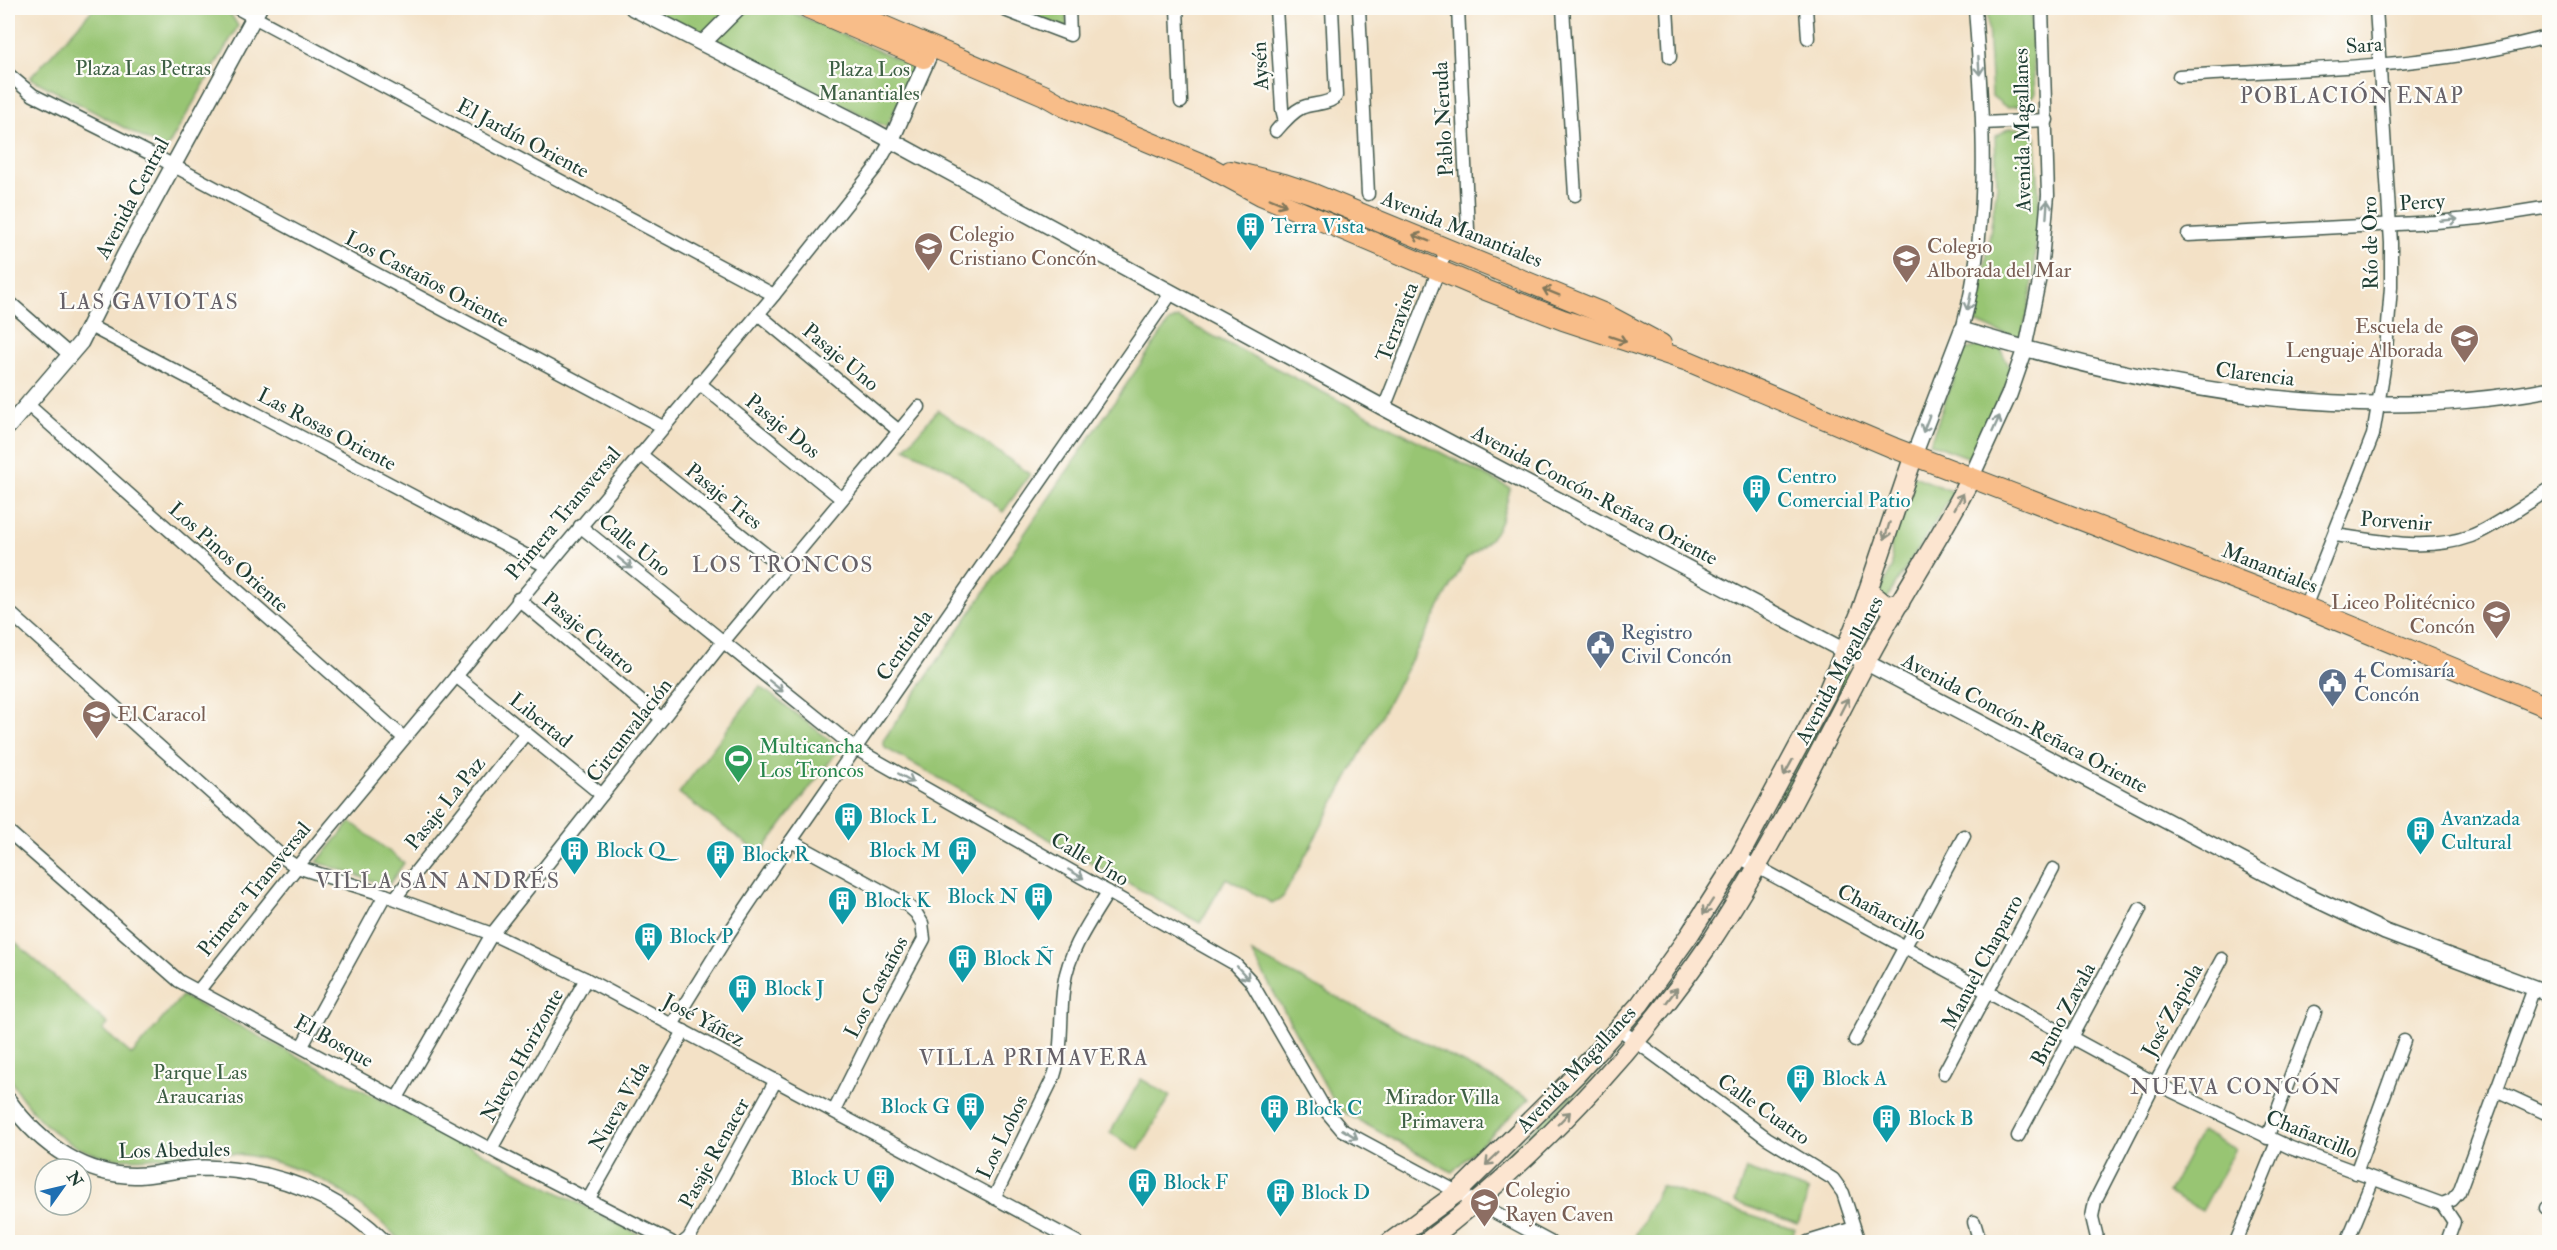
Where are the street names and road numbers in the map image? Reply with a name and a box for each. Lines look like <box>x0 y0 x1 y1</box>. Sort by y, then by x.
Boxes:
street label: Sara <box>2345 31 2384 60</box>
street label: Aysén <box>1246 41 1275 92</box>
street label: Avenida Magallanes <box>2008 48 2037 213</box>
street label: Pablo Neruda <box>1427 60 1460 177</box>
street label: El Jardín Oriente <box>452 92 594 185</box>
street label: Avenida Central <box>89 132 176 264</box>
street label: Avenida Manantiales <box>1376 184 1546 274</box>
street label: Percy <box>2398 188 2446 217</box>
street label: Río de Oro <box>2356 196 2385 290</box>
street label: Los Castaños Oriente <box>340 225 513 334</box>
street label: Terravista <box>1370 278 1425 366</box>
street label: Pasaje Uno <box>797 317 885 397</box>
street label: Clarencia <box>2214 356 2296 393</box>
street label: Las Rosas Oriente <box>253 382 401 477</box>
street label: Pasaje Dos <box>740 388 826 465</box>
street label: Avenida Concón-Reñaca Oriente <box>1466 419 1723 572</box>
street label: Primera Transversal <box>500 441 627 586</box>
street label: Pasaje Tres <box>680 457 768 536</box>
street label: Los Pinos Oriente <box>163 496 295 619</box>
street label: Porvenir <box>2359 506 2433 537</box>
street label: Calle Uno <box>593 508 677 583</box>
street label: Manantiales <box>2218 537 2322 600</box>
street label: Pasaje Cuatro <box>536 587 641 680</box>
street label: Avenida Magallanes <box>1789 591 1890 750</box>
street label: Centinela <box>870 604 939 686</box>
street label: Avenida Concón-Reñaca Oriente <box>1896 647 2153 800</box>
street label: Circunvalación <box>580 673 679 788</box>
street label: Libertad <box>504 687 578 754</box>
street label: Pasaje La Paz <box>399 751 491 856</box>
street label: Primera Transversal <box>192 816 317 962</box>
street label: Calle Uno <box>1046 826 1134 893</box>
street label: Chañarcillo <box>1833 878 1931 947</box>
street label: Manuel Chaparro <box>1936 890 2029 1034</box>
street label: Los Castaños <box>838 932 915 1043</box>
street label: Bruno Zavala <box>2025 958 2102 1071</box>
street label: José Zapiola <box>2135 958 2209 1063</box>
street label: Nuevo Horizonte <box>475 984 570 1127</box>
street label: José Yáñez <box>657 987 750 1053</box>
street label: Avenida Magallanes <box>1510 1000 1642 1139</box>
street label: El Bosque <box>289 1009 378 1074</box>
street label: Nueva Vida <box>583 1056 656 1156</box>
street label: Calle Cuatro <box>1712 1068 1815 1151</box>
street label: Los Lobos <box>971 1091 1034 1184</box>
street label: Pasaje Renacer <box>673 1093 756 1213</box>
street label: Chañarcillo <box>2262 1104 2362 1165</box>
street label: Los Abedules <box>118 1136 230 1165</box>

